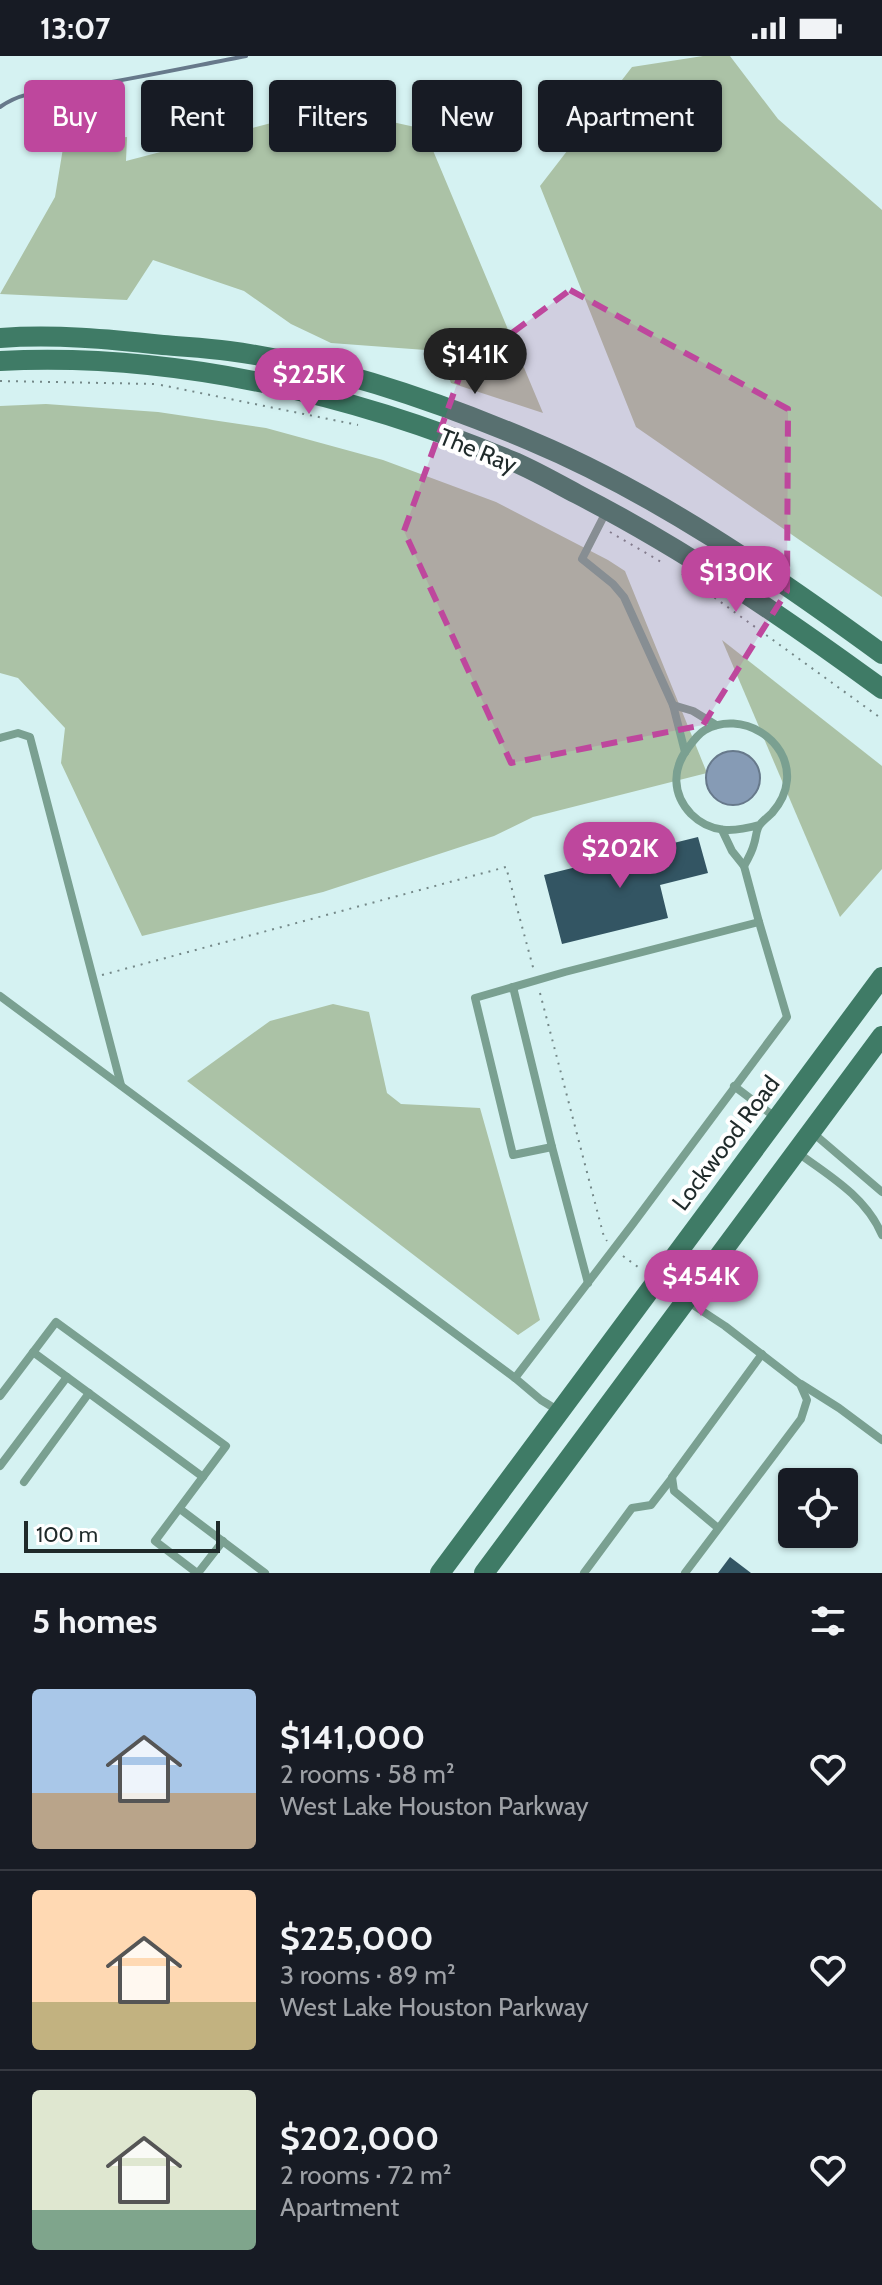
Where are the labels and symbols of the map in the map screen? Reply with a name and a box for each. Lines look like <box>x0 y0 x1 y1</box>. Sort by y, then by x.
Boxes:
pin: $141K <box>419 328 531 396</box>
pin: $225K <box>253 348 365 416</box>
street label: The Ray <box>435 422 521 479</box>
pin: $130K <box>680 546 792 614</box>
pin: $202K <box>564 822 676 890</box>
street label: Lockwood Road <box>666 1070 786 1216</box>
pin: $454K <box>645 1250 757 1318</box>
scale bar <box>24 1517 220 1553</box>

